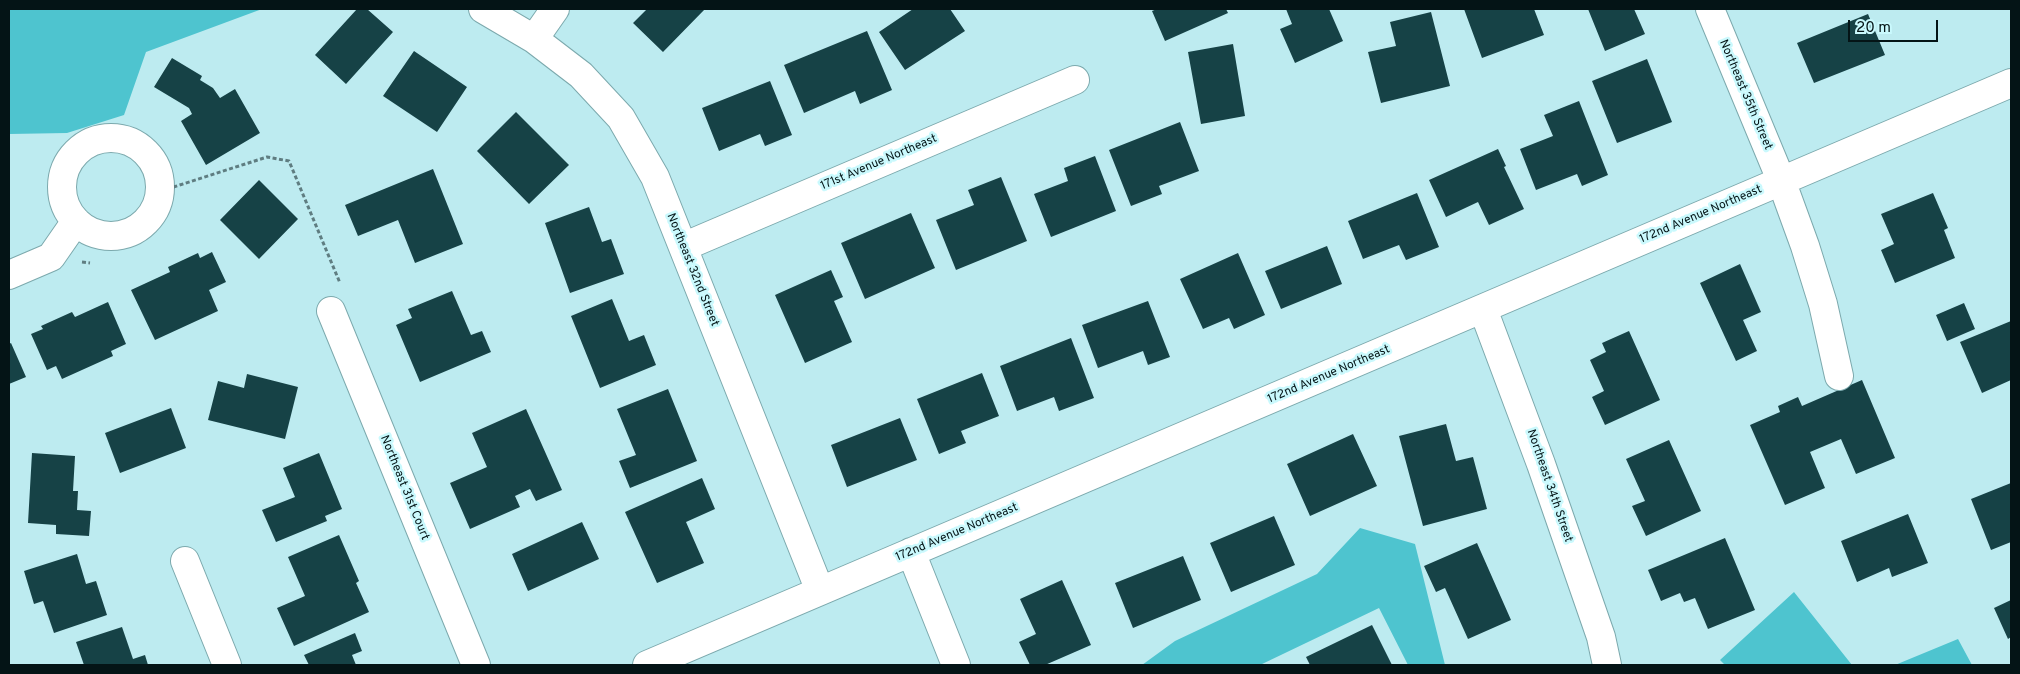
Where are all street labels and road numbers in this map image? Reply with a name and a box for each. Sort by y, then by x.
street label: Northeast 35th Street [1715,38,1775,152]
street label: 171st Avenue Northeast [819,132,939,194]
street label: 172nd Avenue Northeast [1638,183,1764,247]
street label: Northeast 32nd Street [663,211,721,329]
street label: 172nd Avenue Northeast [1266,343,1392,407]
street label: Northeast 34th Street [1523,428,1575,544]
street label: Northeast 31st Court [376,433,432,543]
street label: 172nd Avenue Northeast [894,501,1020,565]

